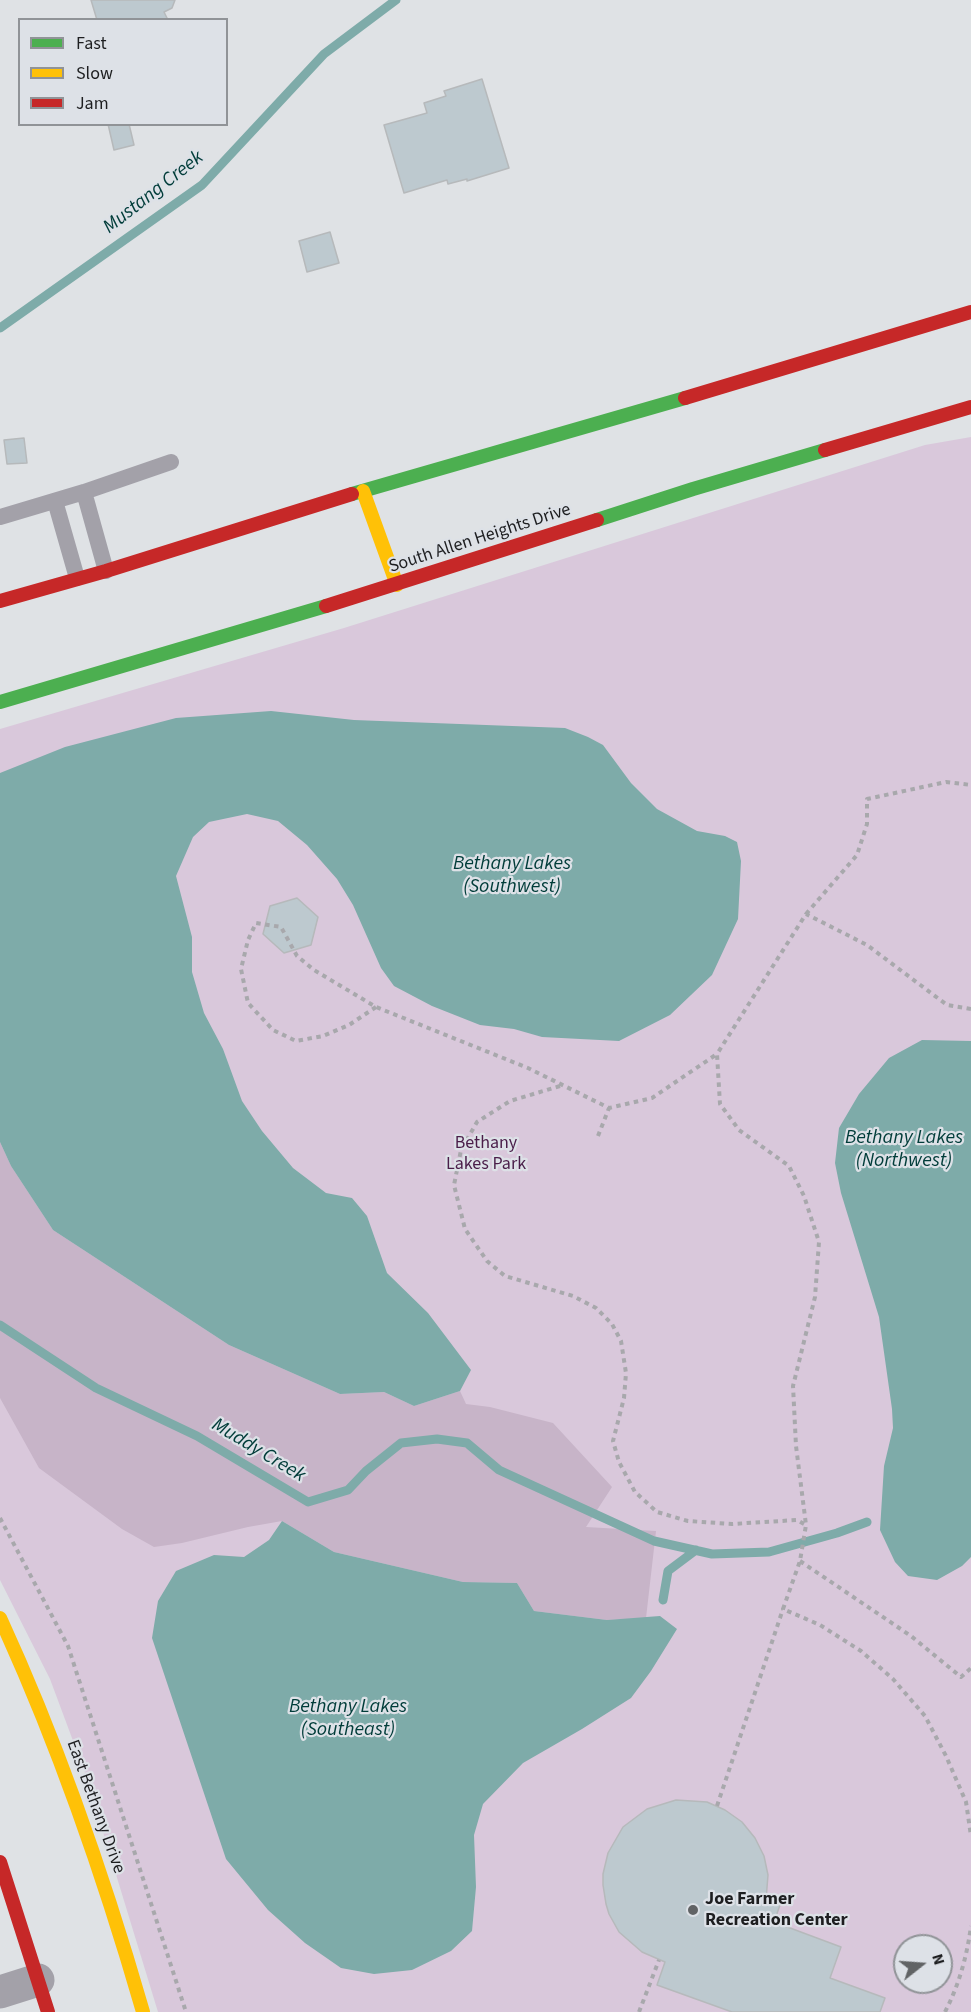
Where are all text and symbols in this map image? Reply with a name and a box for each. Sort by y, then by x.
legend [18,18,228,126]
text: Fast [76,31,107,56]
text: Slow [76,61,113,86]
text: Jam [76,91,109,116]
water label: Mustang Creek [99,146,209,240]
street label: South Allen Heights Drive [386,499,574,579]
water label: Bethany Lakes (Southwest) [453,853,571,900]
water label: Bethany Lakes (Northwest) [845,1127,963,1174]
park label: Bethany Lakes Park [446,1133,526,1176]
water label: Muddy Creek [207,1414,309,1488]
water label: Bethany Lakes (Southeast) [289,1696,407,1743]
street label: East Bethany Drive [61,1737,129,1877]
place label: Joe Farmer Recreation Center [705,1889,848,1932]
marker: Joe Farmer Recreation Center [686,1903,700,1917]
north arrow [893,1934,953,1994]
text: N [926,1951,950,1968]

